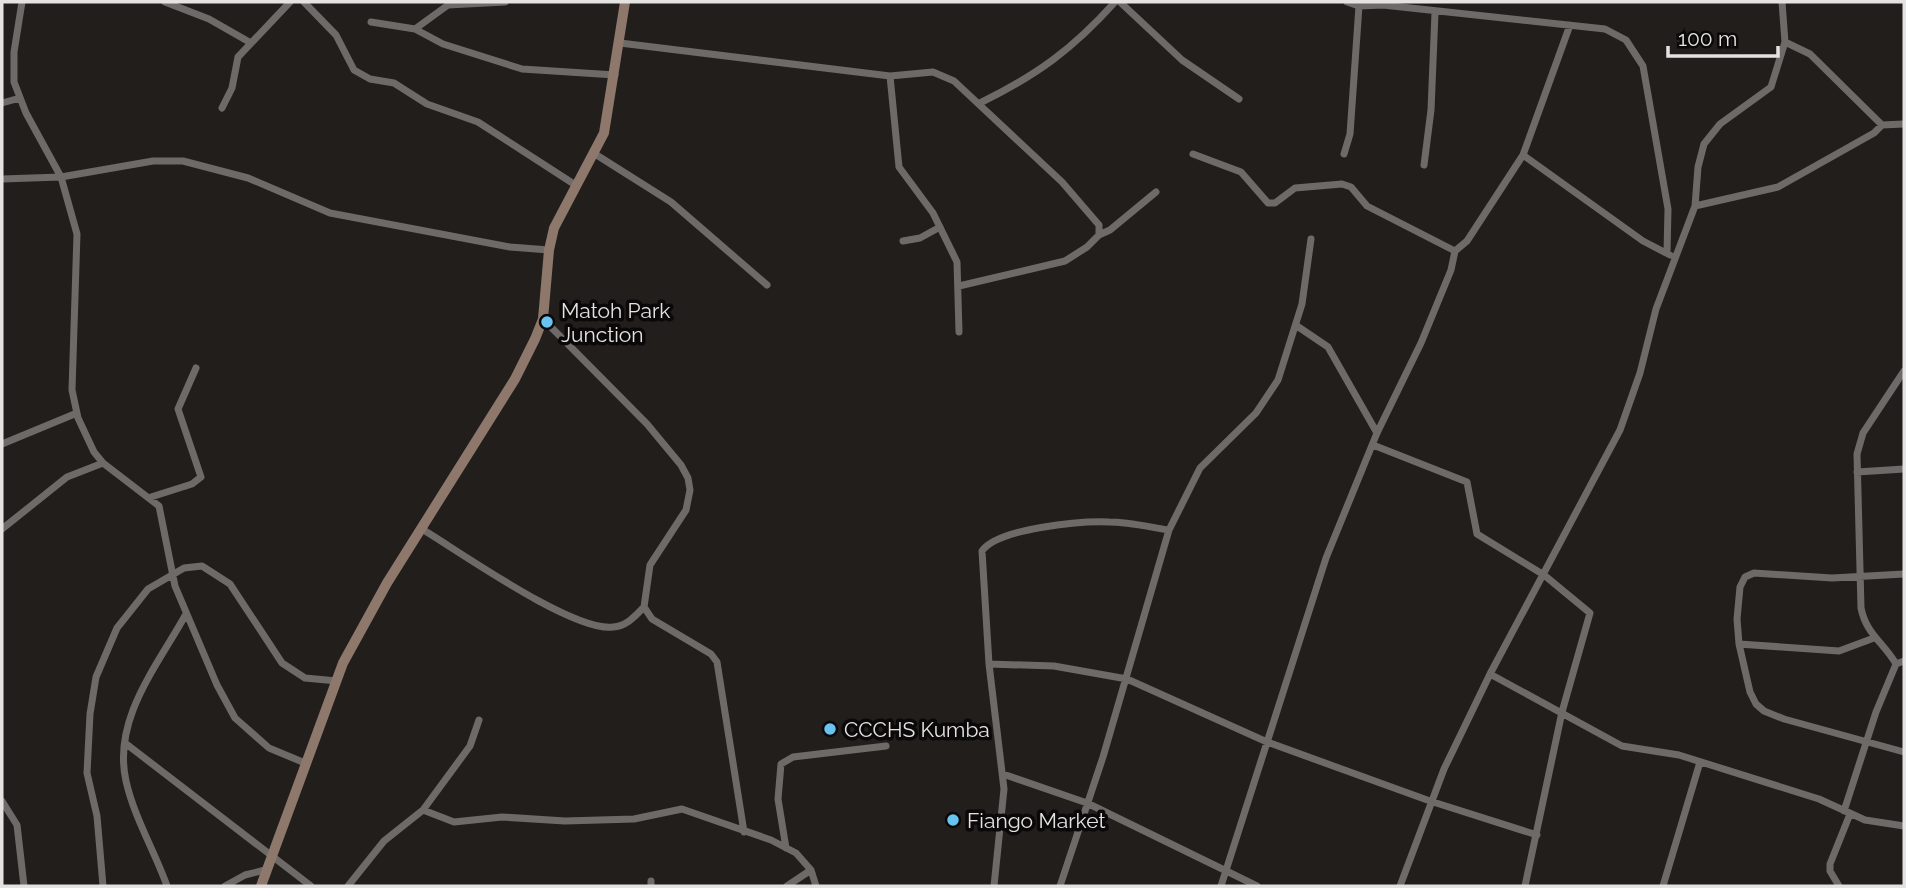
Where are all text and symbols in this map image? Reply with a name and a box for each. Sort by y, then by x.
scale bar [1668,14,1778,58]
text: 100 m [1678,26,1737,51]
place label: Matoh Park Junction [561,298,671,347]
marker: Matoh Park Junction [539,314,555,330]
place label: CCCHS Kumba [844,717,990,742]
marker: CCCHS Kumba [822,721,838,737]
place label: Fiango Market [967,808,1105,833]
marker: Fiango Market [945,812,961,828]

